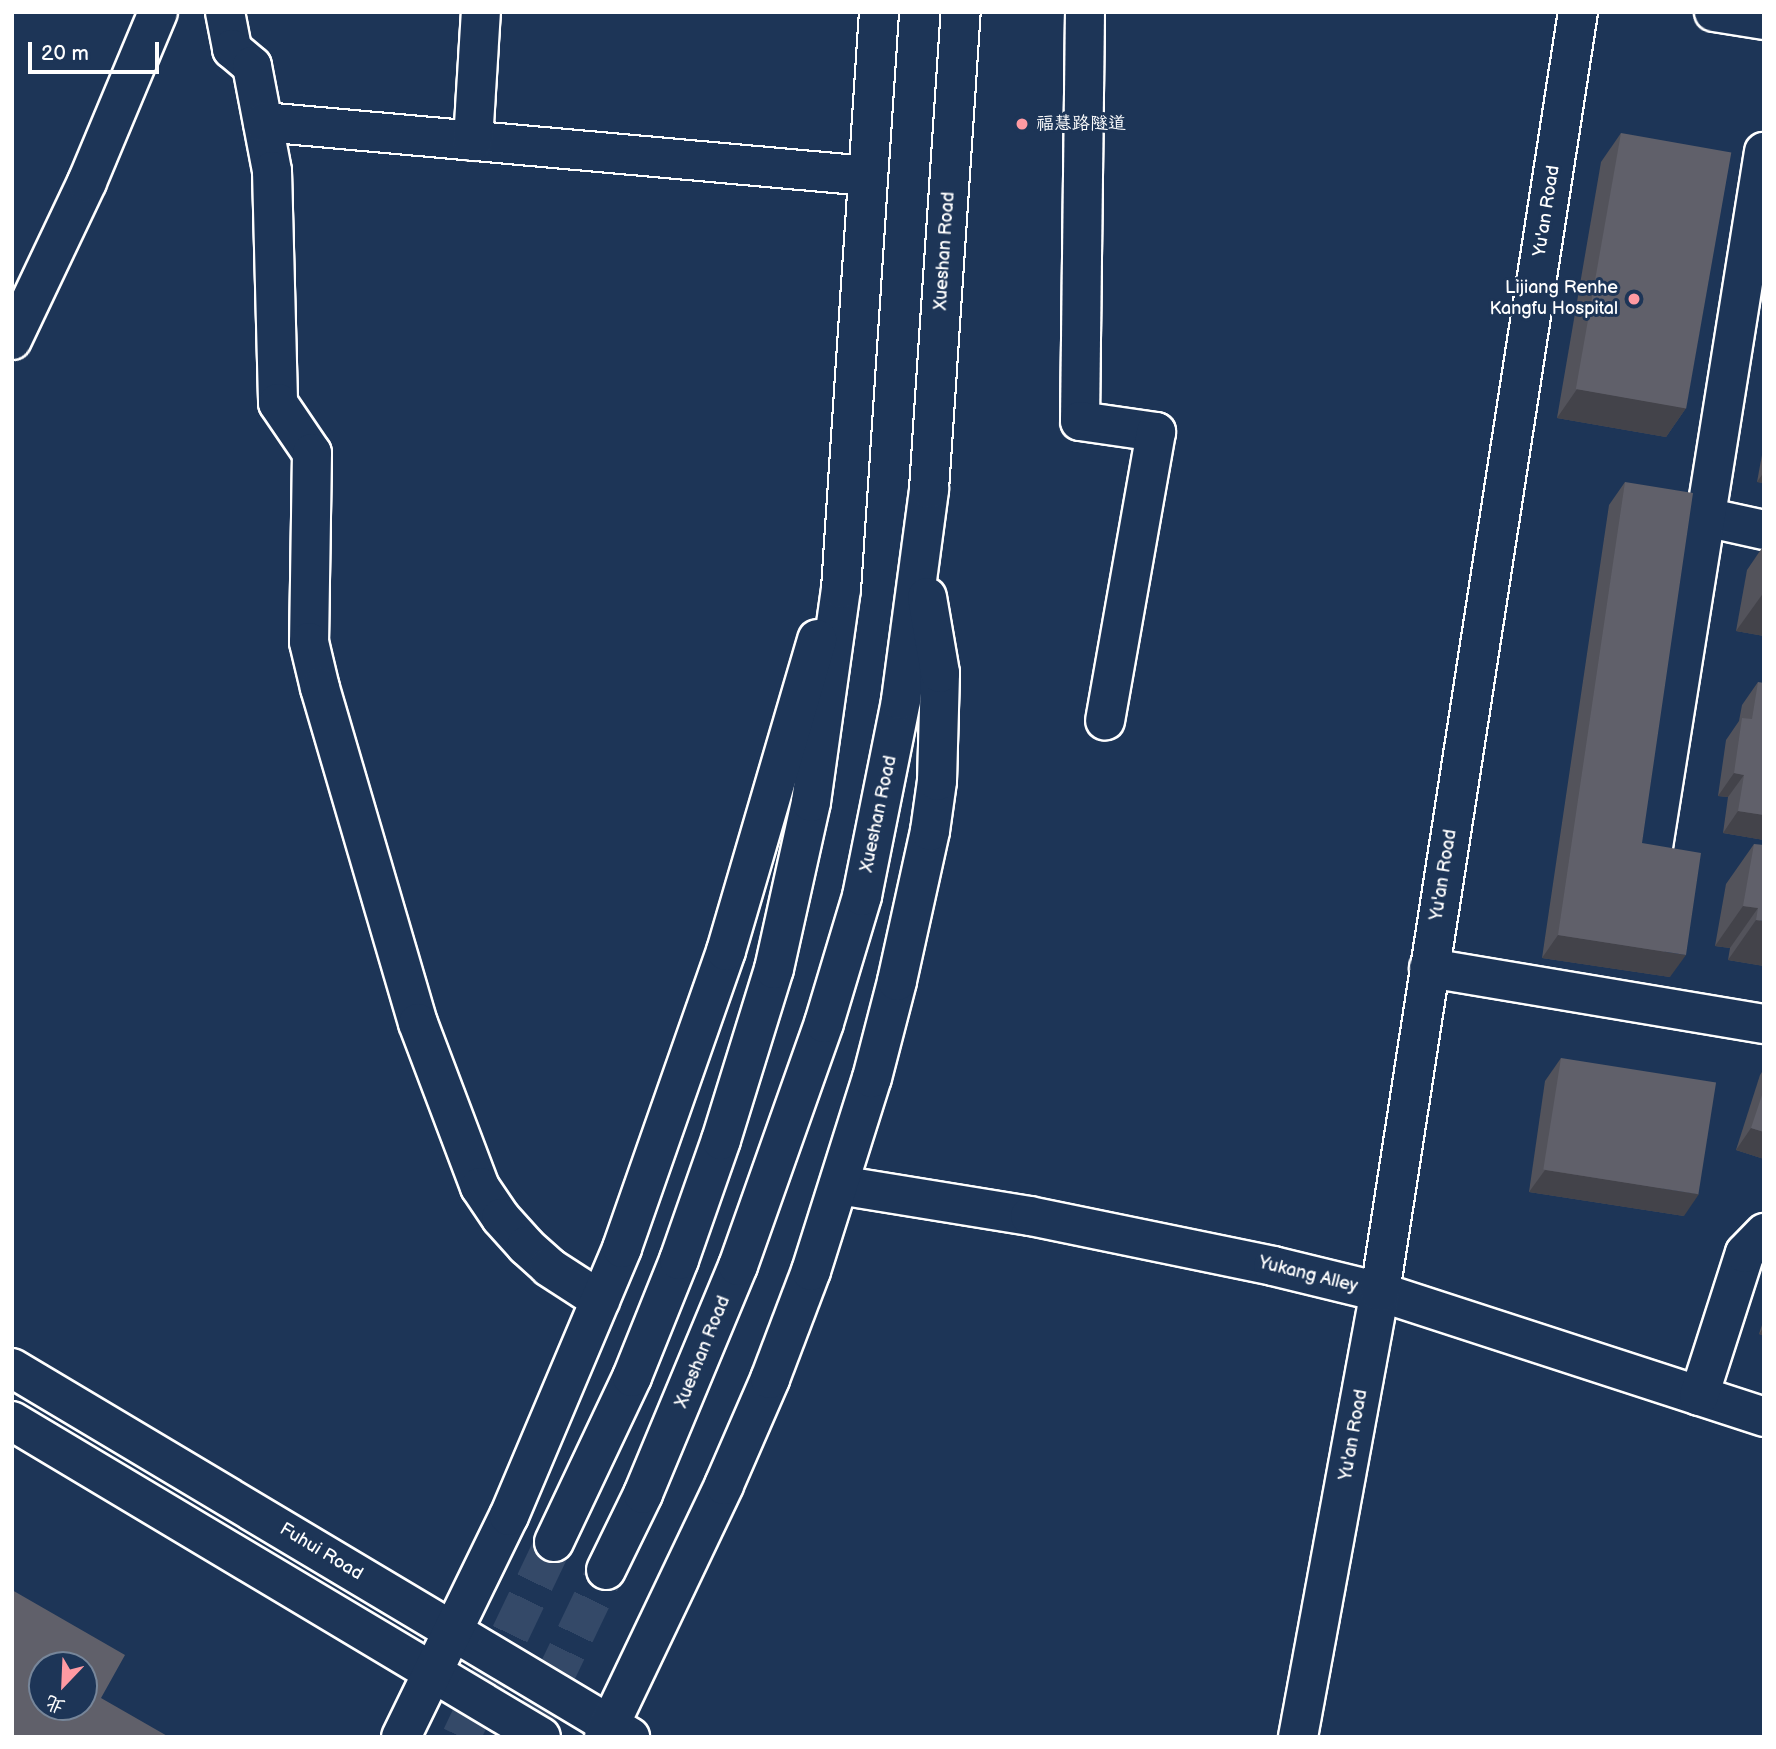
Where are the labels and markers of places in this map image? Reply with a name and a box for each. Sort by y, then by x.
place label: 福慧路隧道 [1036,113,1126,135]
marker: 福慧路隧道 [1014,116,1030,132]
place label: Lijiang Renhe Kangfu Hospital [1490,278,1618,320]
marker: Lijiang Renhe Kangfu Hospital [1624,289,1644,309]

